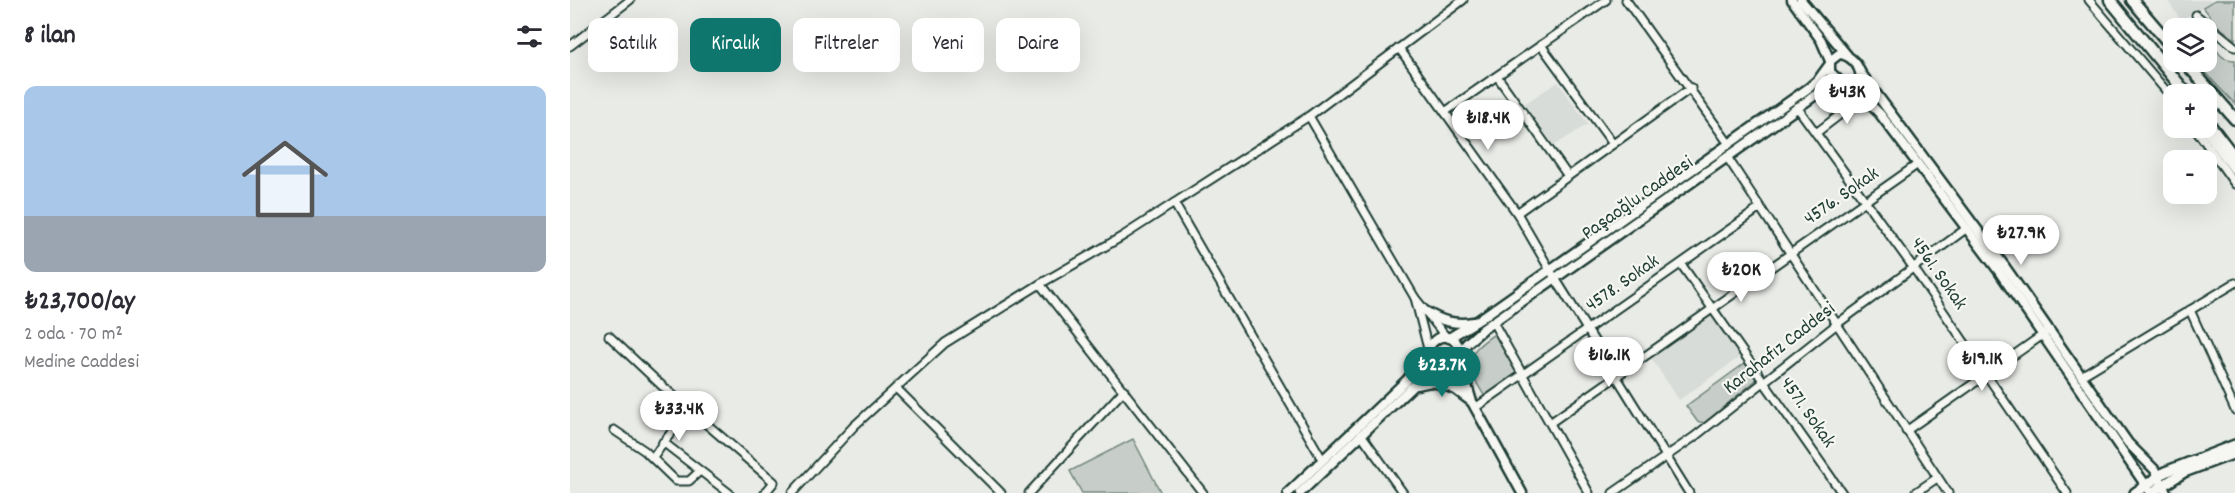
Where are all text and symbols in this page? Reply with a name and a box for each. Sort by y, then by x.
text: 8 ilan [24,18,76,55]
chip: Satılık [588,18,678,72]
chip: Kiralık [690,18,781,72]
chip: Filtreler [793,18,900,72]
chip: Yeni [912,18,984,72]
chip: Daire [996,18,1080,72]
map controls [2163,18,2217,204]
button: layers [2163,18,2217,72]
icon: filters [513,20,546,53]
pin: ₺43K [1811,74,1883,125]
text: ₺43K [1828,79,1866,107]
button: + [2163,84,2217,138]
pin: ₺18.4K [1439,100,1537,151]
text: ₺18.4K [1466,105,1510,133]
icon: home [231,125,339,233]
street label: Paşaoğlu Caddesi [1576,150,1700,248]
button: − [2163,150,2217,204]
street label: 4576. Sokak [1799,161,1885,233]
pin: ₺27.9K [1972,215,2070,266]
text: ₺27.9K [1996,220,2046,248]
street label: 4561. Sokak [1903,232,1973,316]
street label: 4578. Sokak [1580,248,1666,320]
pin: ₺20K [1705,252,1777,303]
text: ₺20K [1721,257,1761,285]
text: ₺23,700/ay [24,284,135,321]
street label: Karahafız Caddesi [1718,296,1842,402]
text: 2 oda · 70 m² [24,321,123,349]
pin: ₺16.1K [1560,337,1658,388]
pin: ₺19.1K [1933,341,2031,392]
text: ₺16.1K [1588,342,1630,370]
text: ₺19.1K [1961,346,2003,374]
pin: ₺23.7K [1393,347,1491,398]
text: Medine Caddesi [24,349,139,377]
text: ₺23.7K [1418,352,1466,380]
street label: 4571. Sokak [1772,372,1842,454]
pin: ₺33.4K [630,391,728,442]
text: ₺33.4K [654,396,704,424]

